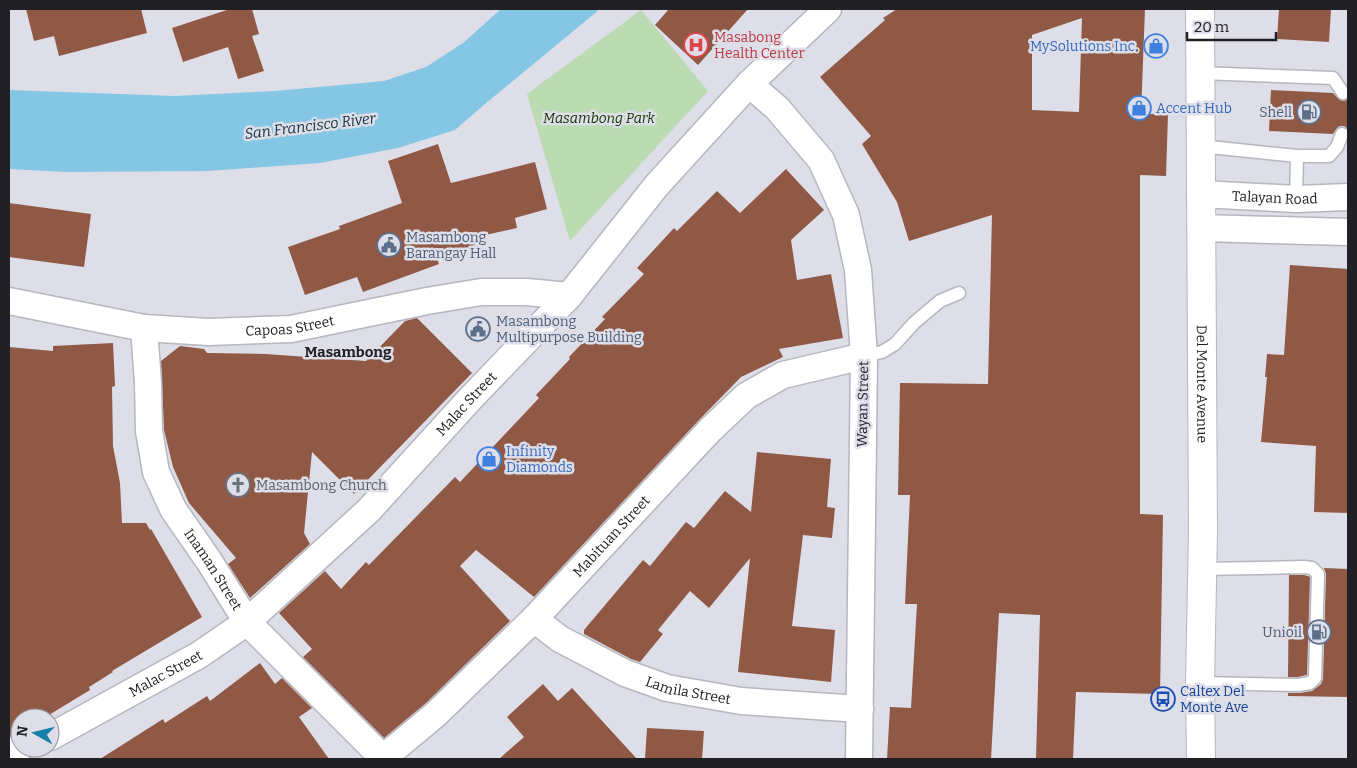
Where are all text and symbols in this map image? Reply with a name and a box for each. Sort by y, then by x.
scale bar [1187,10,1276,42]
text: 20 m [1194,18,1230,36]
place label: Masabong Health Center [714,29,805,62]
hospital icon: Masabong Health Center [683,32,709,58]
shop icon: MySolutions Inc. [1143,33,1169,59]
place label: MySolutions Inc. [1030,38,1138,55]
shop icon: Accent Hub [1126,95,1152,121]
fuel station icon: Shell [1296,99,1322,125]
place label: Accent Hub [1156,100,1232,117]
place label: Shell [1259,104,1292,121]
water label: San Francisco River [243,109,377,143]
park label: Masambong Park [543,110,655,127]
street label: Talayan Road [1232,187,1318,208]
place label: Masambong Barangay Hall [406,229,496,262]
public building icon: Masambong Barangay Hall [376,232,402,258]
street label: Capoas Street [245,312,336,339]
place label: Masambong Multipurpose Building [496,313,642,346]
public building icon: Masambong Multipurpose Building [465,316,491,342]
street label: Del Monte Avenue [1193,325,1211,443]
district label: Masambong [304,343,392,361]
street label: Wayan Street [854,361,872,447]
street label: Malac Street [432,368,500,439]
place label: Infinity Diamonds [506,443,573,476]
shop icon: Infinity Diamonds [476,446,502,472]
church icon: Masambong Church [225,472,251,498]
place label: Masambong Church [256,477,387,494]
street label: Mabituan Street [569,492,653,580]
street label: Inaman Street [181,525,246,613]
fuel station icon: Unioil [1306,619,1332,645]
place label: Unioil [1262,624,1302,641]
street label: Malac Street [126,646,205,700]
street label: Lamila Street [643,673,732,708]
place label: Caltex Del Monte Ave [1180,683,1249,716]
bus stop icon: Caltex Del Monte Ave [1150,686,1176,712]
north arrow [10,708,60,758]
text: N [13,725,32,738]

